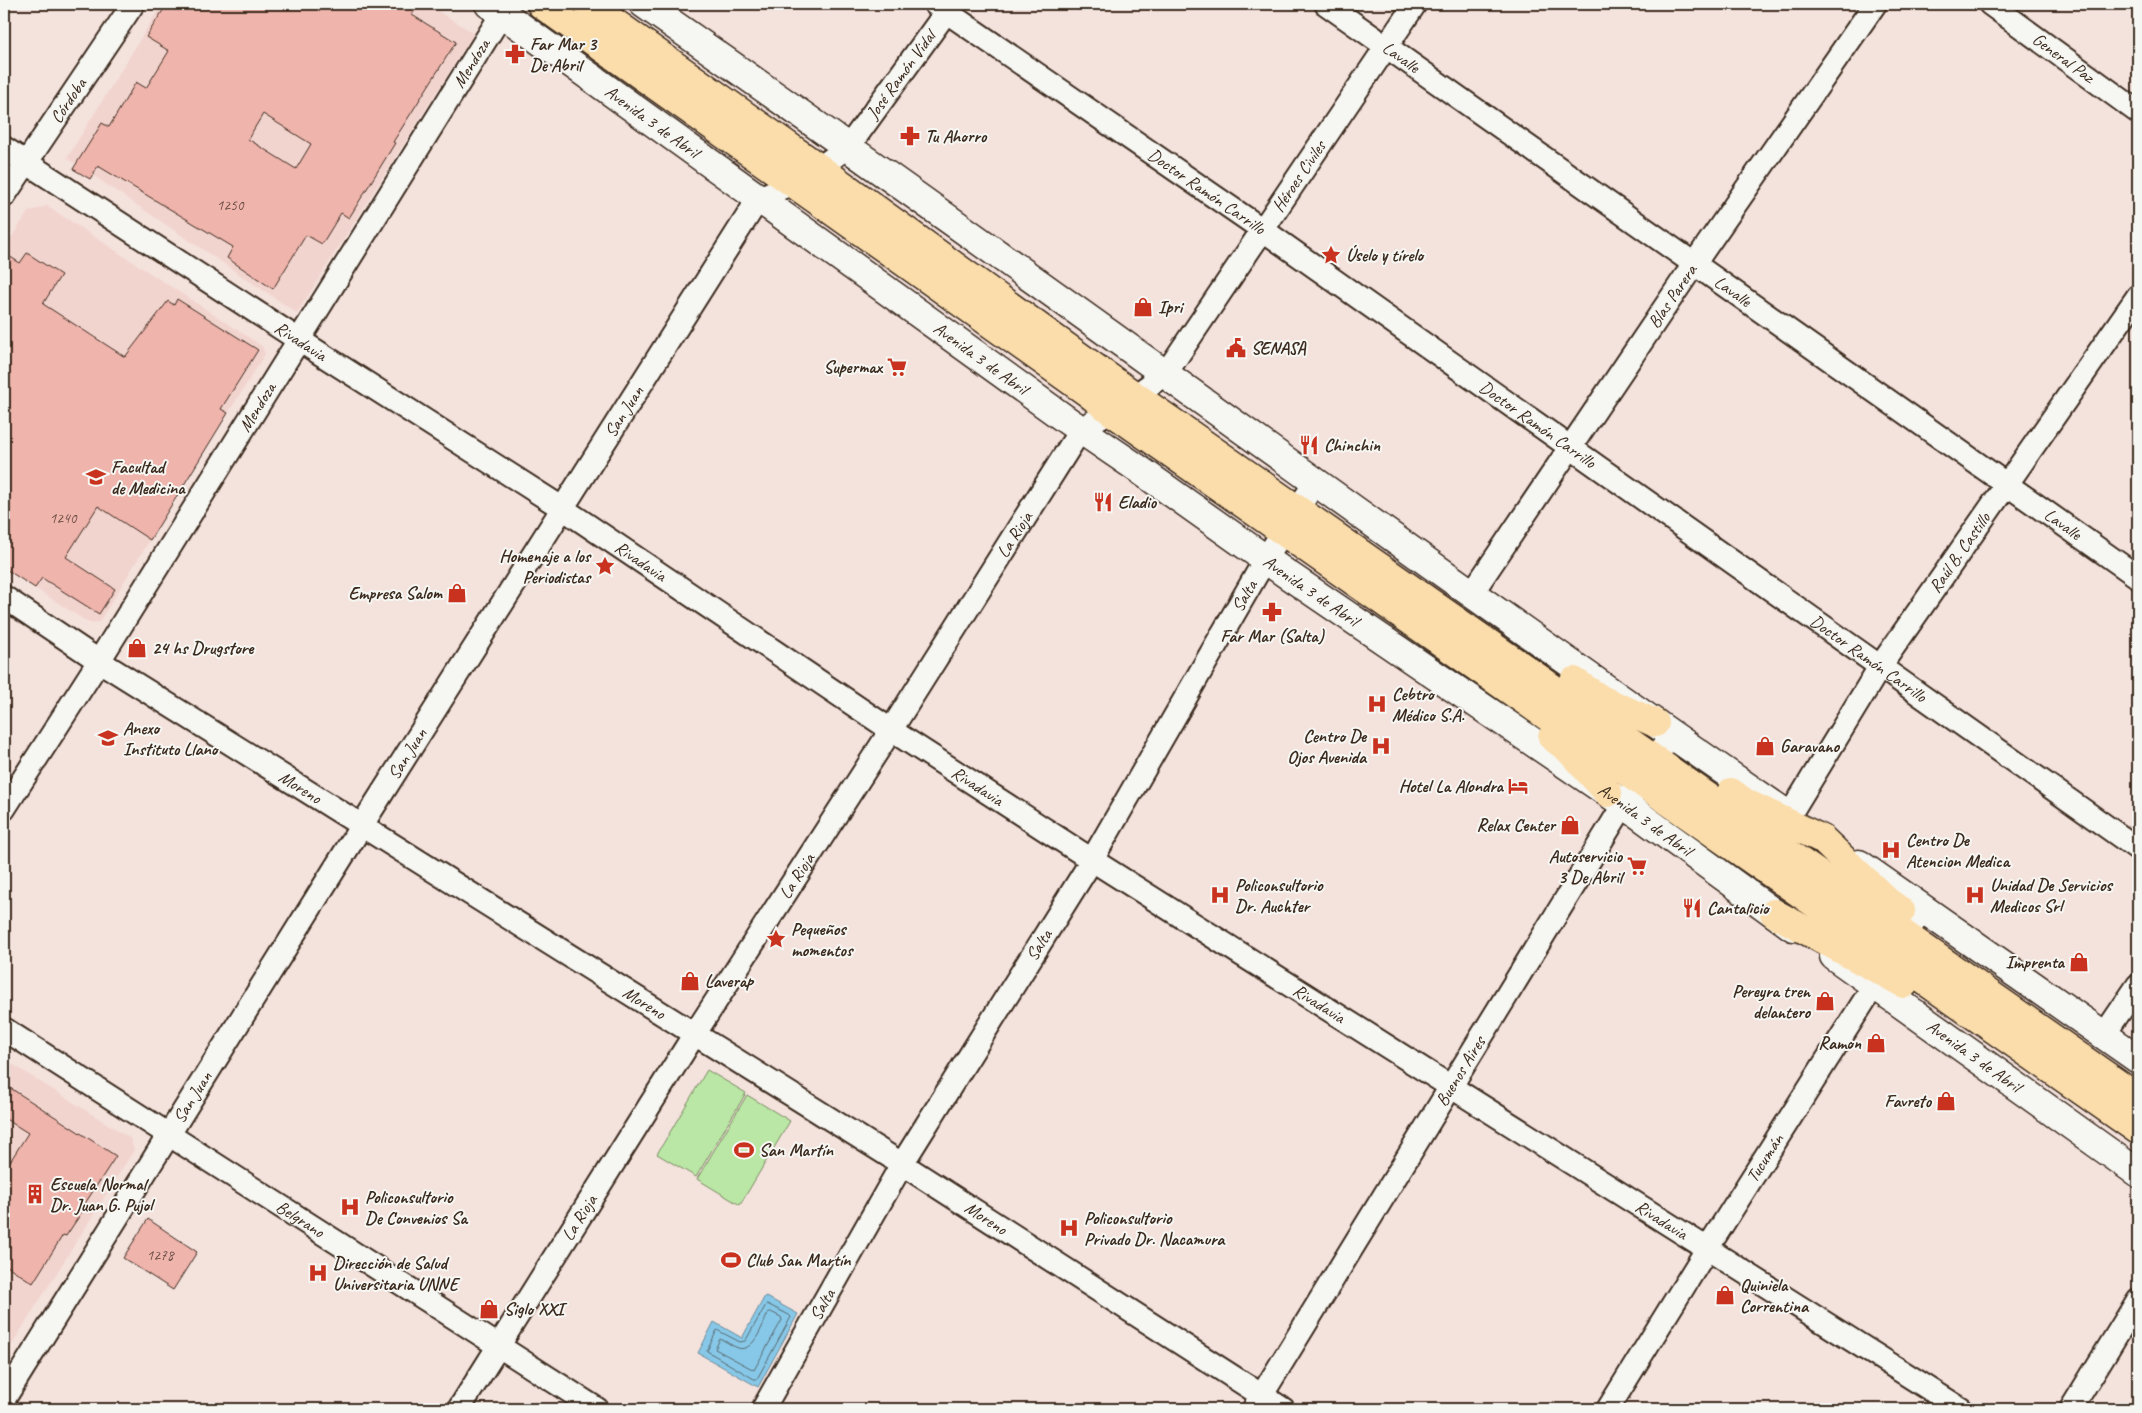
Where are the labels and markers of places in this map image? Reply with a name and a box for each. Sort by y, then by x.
place label: Far Mar 3 De Abril [530,33,598,76]
pharmacy icon: Far Mar 3 De Abril [504,43,526,65]
pharmacy icon: Tu Ahorro [899,125,921,147]
place label: Tu Ahorro [925,125,988,147]
place icon: Úselo y tírelo [1320,244,1342,266]
place label: Úselo y tírelo [1346,244,1425,266]
shop icon: Ipri [1132,296,1154,318]
place label: Ipri [1158,296,1185,318]
public building icon: SENASA [1225,337,1247,359]
place label: SENASA [1251,337,1307,359]
place label: Supermax [824,356,884,378]
supermarket icon: Supermax [886,356,908,378]
restaurant icon: Chinchin [1298,434,1320,456]
place label: Chinchin [1324,434,1381,456]
place label: Facultad de Medicina [111,456,186,499]
school or university icon: Facultad de Medicina [85,466,107,488]
restaurant icon: Eladio [1092,491,1114,513]
place label: Eladio [1118,491,1158,513]
place label: Homenaje a los Periodistas [499,545,592,588]
place icon: Homenaje a los Periodistas [594,555,616,577]
place label: Empresa Salom [348,582,443,604]
shop icon: Empresa Salom [446,582,468,604]
pharmacy icon: Far Mar (Salta) [1261,601,1283,623]
place label: Far Mar (Salta) [1220,625,1325,647]
shop icon: 24 hs Drugstore [126,637,148,659]
place label: 24 hs Drugstore [152,637,255,659]
place label: Cebtro Médico S.A. [1392,683,1465,726]
hospital icon: Cebtro Médico S.A. [1366,693,1388,715]
place label: Anexo Instituto Llano [123,717,219,760]
place label: Centro De Ojos Avenida [1287,725,1368,768]
school or university icon: Anexo Instituto Llano [97,727,119,749]
hospital icon: Centro De Ojos Avenida [1370,735,1392,757]
shop icon: Garavano [1754,735,1776,757]
place label: Garavano [1780,735,1841,757]
place label: Hotel La Alondra [1399,775,1505,797]
hotel icon: Hotel La Alondra [1507,775,1529,797]
place label: Relax Center [1477,814,1558,836]
shop icon: Relax Center [1559,814,1581,836]
place label: Centro De Atencion Medica [1906,829,2011,872]
hospital icon: Centro De Atencion Medica [1880,839,1902,861]
place label: Autoservicio 3 De Abril [1549,845,1626,888]
supermarket icon: Autoservicio 3 De Abril [1626,855,1648,877]
place label: Policonsultorio Dr. Auchter [1235,874,1324,917]
place label: Unidad De Servicios Medicos Srl [1990,874,2113,917]
hospital icon: Policonsultorio Dr. Auchter [1209,884,1231,906]
hospital icon: Unidad De Servicios Medicos Srl [1964,884,1986,906]
restaurant icon: Cantalicio [1681,897,1703,919]
place label: Cantalicio [1707,897,1770,919]
place label: Pequeños momentos [791,918,854,961]
place icon: Pequeños momentos [765,928,787,950]
place label: Imprenta [2006,951,2066,973]
shop icon: Imprenta [2068,951,2090,973]
shop icon: Laverap [679,970,701,992]
place label: Laverap [705,970,754,992]
place label: Pereyra tren delantero [1732,980,1812,1023]
shop icon: Pereyra tren delantero [1814,990,1836,1012]
place label: Ramon [1818,1032,1862,1054]
shop icon: Ramon [1865,1032,1887,1054]
place label: Favreto [1885,1090,1932,1112]
shop icon: Favreto [1935,1090,1957,1112]
sports icon: San Martín [733,1139,755,1161]
place label: San Martín [759,1139,834,1161]
place label: Escuela Normal Dr. Juan G. Pujol [50,1173,156,1216]
building icon: Escuela Normal Dr. Juan G. Pujol [24,1183,46,1205]
place label: Policonsultorio De Convenios Sa [365,1186,469,1229]
hospital icon: Policonsultorio De Convenios Sa [339,1196,361,1218]
place label: Policonsultorio Privado Dr. Nacamura [1084,1207,1226,1250]
hospital icon: Policonsultorio Privado Dr. Nacamura [1058,1217,1080,1239]
sports icon: Club San Martín [720,1249,742,1271]
place label: Club San Martín [746,1249,851,1271]
place label: Dirección de Salud Universitaria UNNE [333,1252,461,1295]
hospital icon: Dirección de Salud Universitaria UNNE [307,1262,329,1284]
place label: Quiniela Correntina [1740,1274,1810,1317]
shop icon: Quiniela Correntina [1714,1284,1736,1306]
shop icon: Siglo XXI [478,1298,500,1320]
place label: Siglo XXI [504,1298,568,1320]

